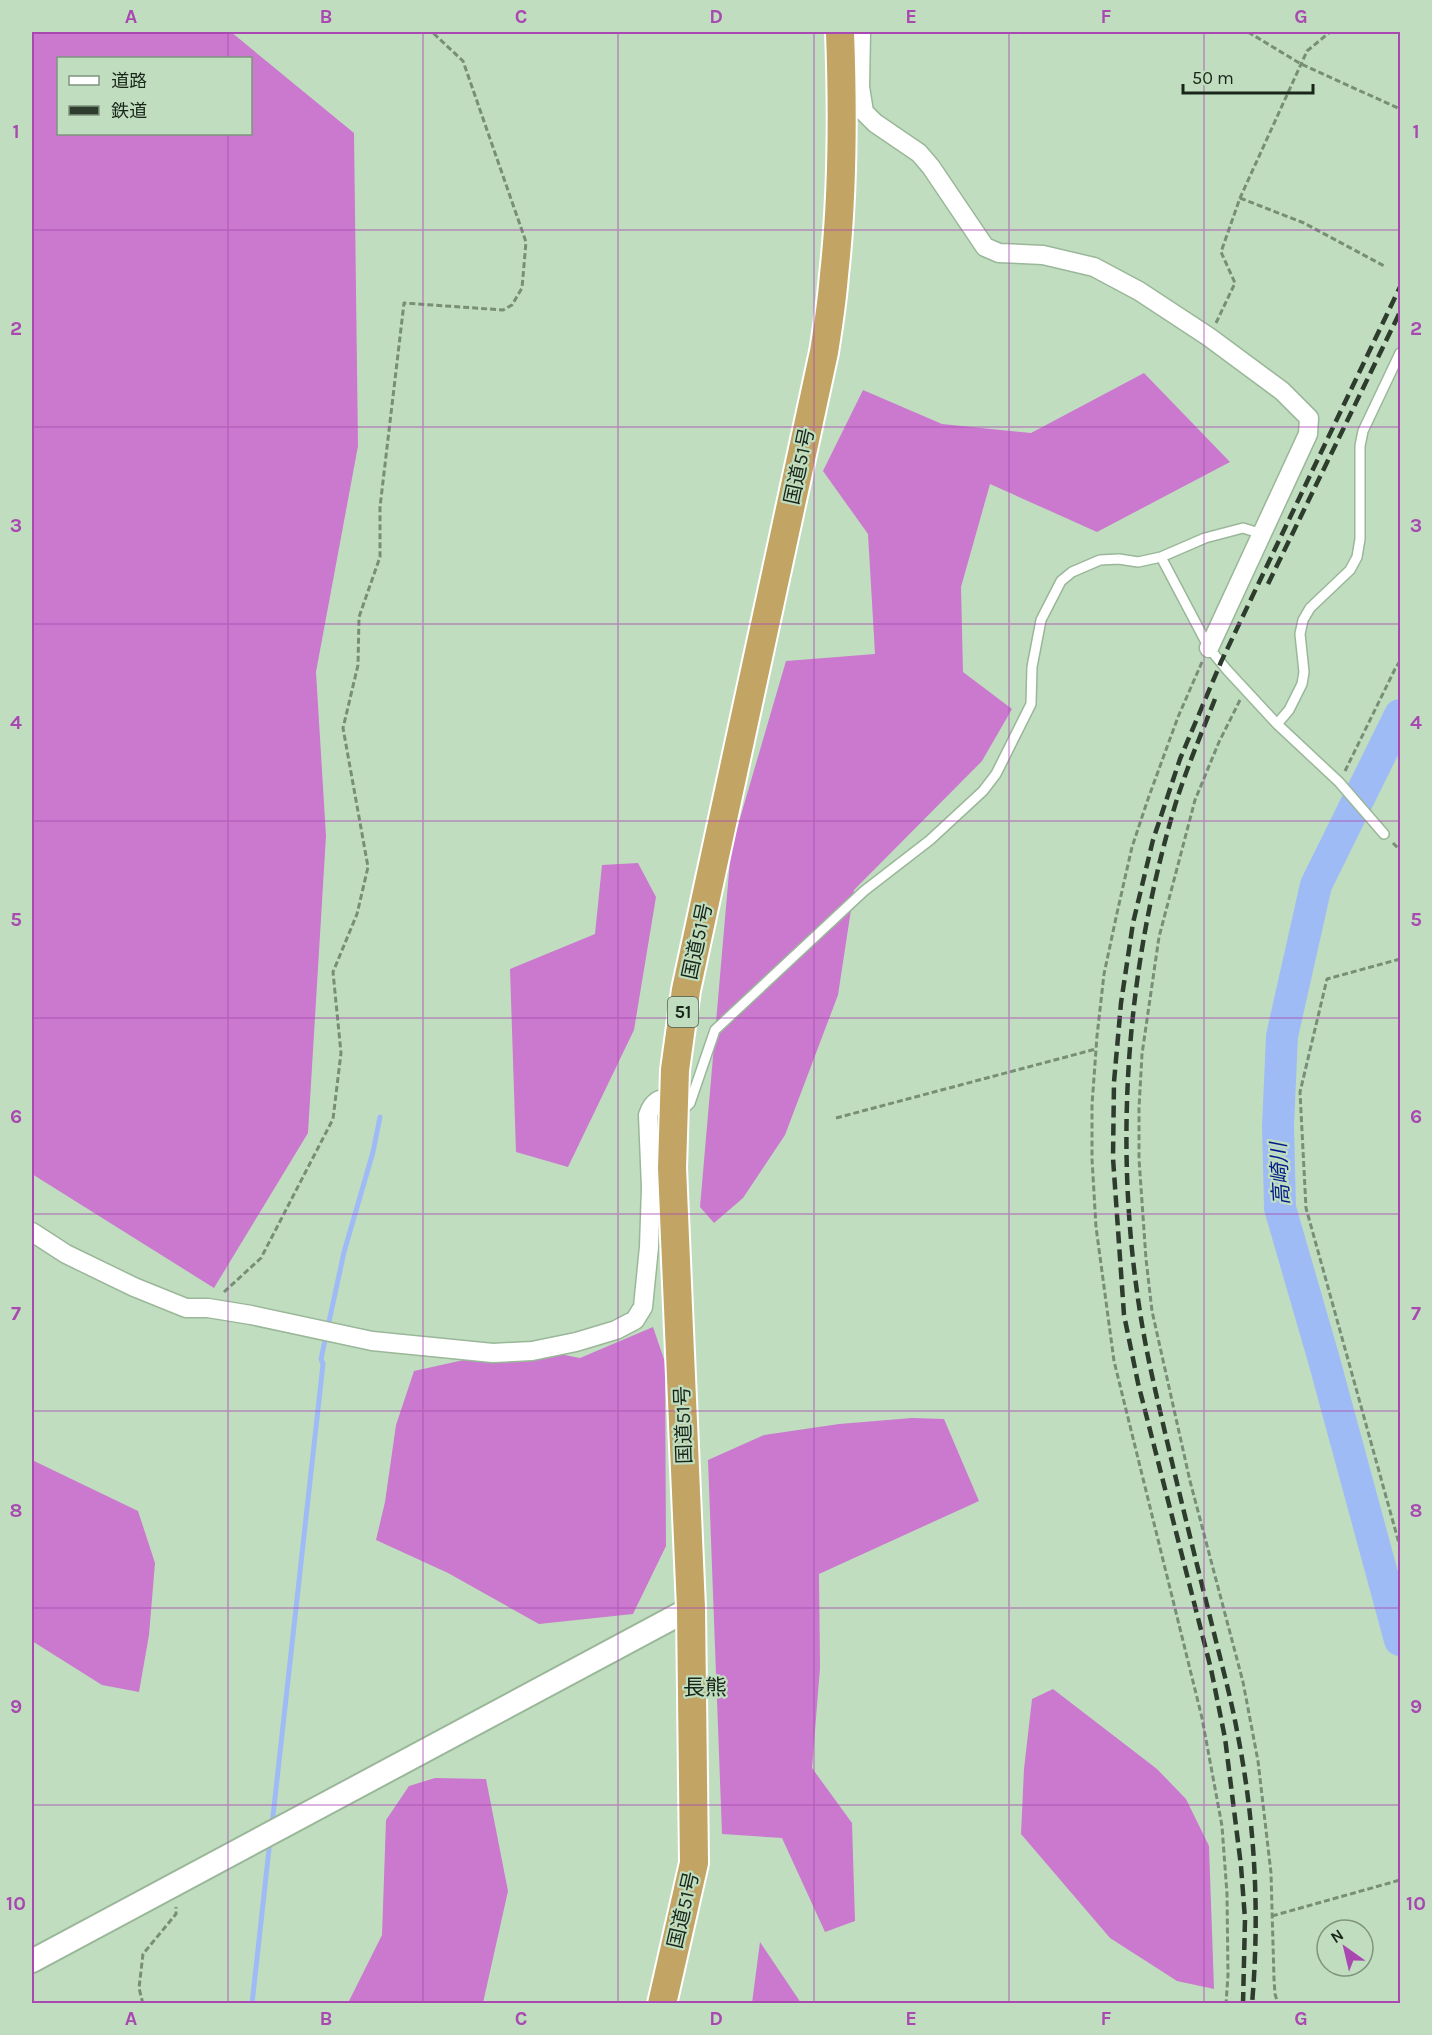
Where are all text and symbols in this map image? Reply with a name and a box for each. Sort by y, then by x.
text: A [125,5,138,28]
text: B [320,5,332,28]
text: C [515,5,527,28]
text: D [709,5,723,28]
text: E [905,5,917,28]
text: F [1101,5,1112,28]
text: G [1294,5,1308,28]
legend [57,57,252,135]
scale bar [1183,57,1314,95]
text: 50 m [1192,67,1234,89]
text: 道路 [111,70,147,92]
text: 鉄道 [111,100,147,122]
text: 1 [12,120,20,143]
text: 1 [1412,120,1420,143]
text: 2 [10,317,22,340]
text: 2 [1410,317,1422,340]
street label: 国道51号 [780,426,819,507]
text: 3 [10,514,22,537]
text: 3 [1410,514,1422,537]
text: 4 [10,711,22,734]
text: 4 [1410,711,1422,734]
street label: 国道51号 [678,901,717,982]
text: 5 [10,908,22,931]
text: 5 [1410,908,1422,931]
road number: 51 [668,997,698,1027]
text: 6 [10,1105,22,1128]
text: 6 [1410,1105,1422,1128]
water label: 高崎川 [1266,1140,1294,1206]
text: 7 [11,1302,21,1325]
text: 7 [1411,1302,1421,1325]
street label: 国道51号 [671,1386,696,1464]
text: 8 [10,1499,22,1522]
text: 8 [1410,1499,1422,1522]
district label: 長熊 [683,1675,727,1701]
text: 9 [10,1695,22,1718]
text: 9 [1410,1695,1422,1718]
street label: 国道51号 [664,1870,703,1951]
text: 10 [6,1892,26,1915]
text: 10 [1406,1892,1426,1915]
north arrow [1315,1918,1375,1978]
text: N [1327,1925,1347,1947]
text: A [125,2007,138,2030]
text: B [320,2007,332,2030]
text: C [515,2007,527,2030]
text: D [709,2007,723,2030]
text: E [905,2007,917,2030]
text: F [1101,2007,1112,2030]
text: G [1294,2007,1308,2030]

